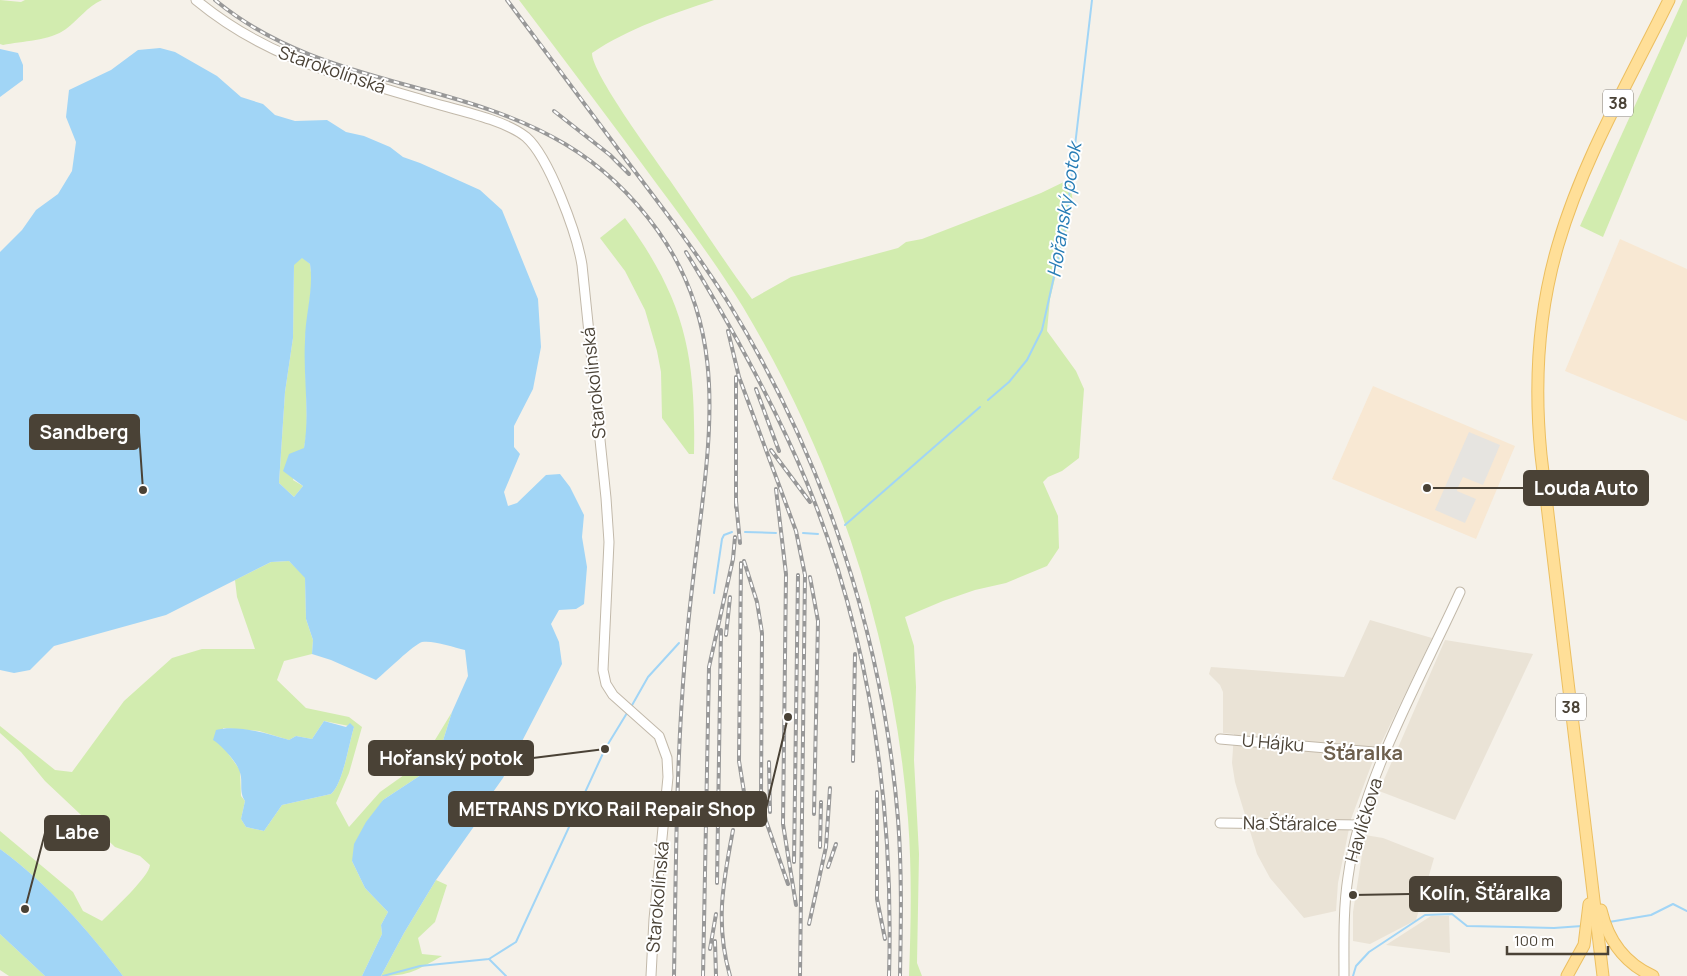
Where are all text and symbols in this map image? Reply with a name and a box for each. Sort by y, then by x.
street label: Starokolínská [275,39,389,99]
road number: 38 [1603,90,1633,116]
water label: Hořanský potok [1041,138,1088,279]
street label: Starokolínská [575,326,611,440]
callout: Sandberg [30,415,139,449]
text: Sandberg [40,419,128,445]
callout: Louda Auto [1524,471,1648,505]
text: Louda Auto [1534,475,1638,501]
road number: 38 [1556,694,1586,720]
street label: U Hájku [1241,727,1305,757]
district label: Šťáralka [1323,739,1403,766]
callout: Hořanský potok [369,741,533,775]
text: Hořanský potok [379,745,524,771]
street label: Havlíčkova [1339,775,1387,865]
callout: METRANS DYKO Rail Repair Shop [449,792,766,826]
text: METRANS DYKO Rail Repair Shop [459,796,755,822]
street label: Na Šťáralce [1243,810,1337,836]
callout: Labe [45,816,109,850]
text: Labe [55,819,99,845]
street label: Starokolínská [640,840,674,954]
callout: Kolín, Šťáralka [1410,877,1561,911]
text: Kolín, Šťáralka [1419,880,1551,906]
scale bar [1507,924,1608,956]
text: 100 m [1514,930,1554,951]

